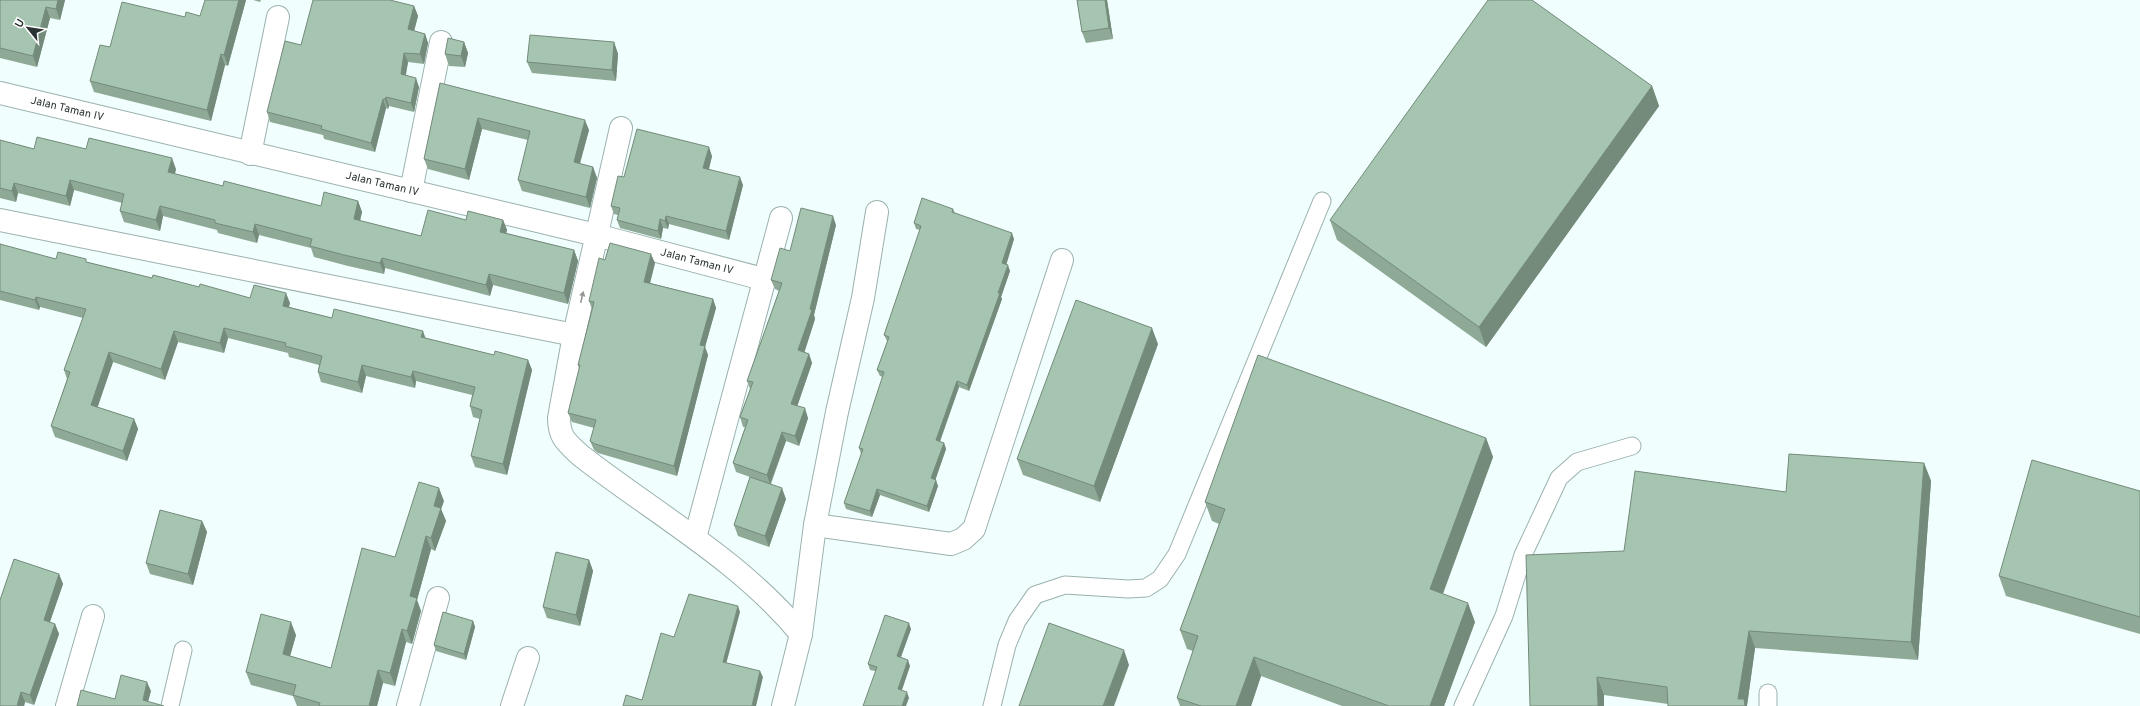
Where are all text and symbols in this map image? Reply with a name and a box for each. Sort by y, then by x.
north arrow [8,8,48,48]
text: U [12,17,28,30]
street label: Jalan Taman IV [29,93,105,124]
street label: Jalan Taman IV [344,169,420,200]
street label: Jalan Taman IV [659,245,735,278]
one-way arrow [580,290,586,303]

